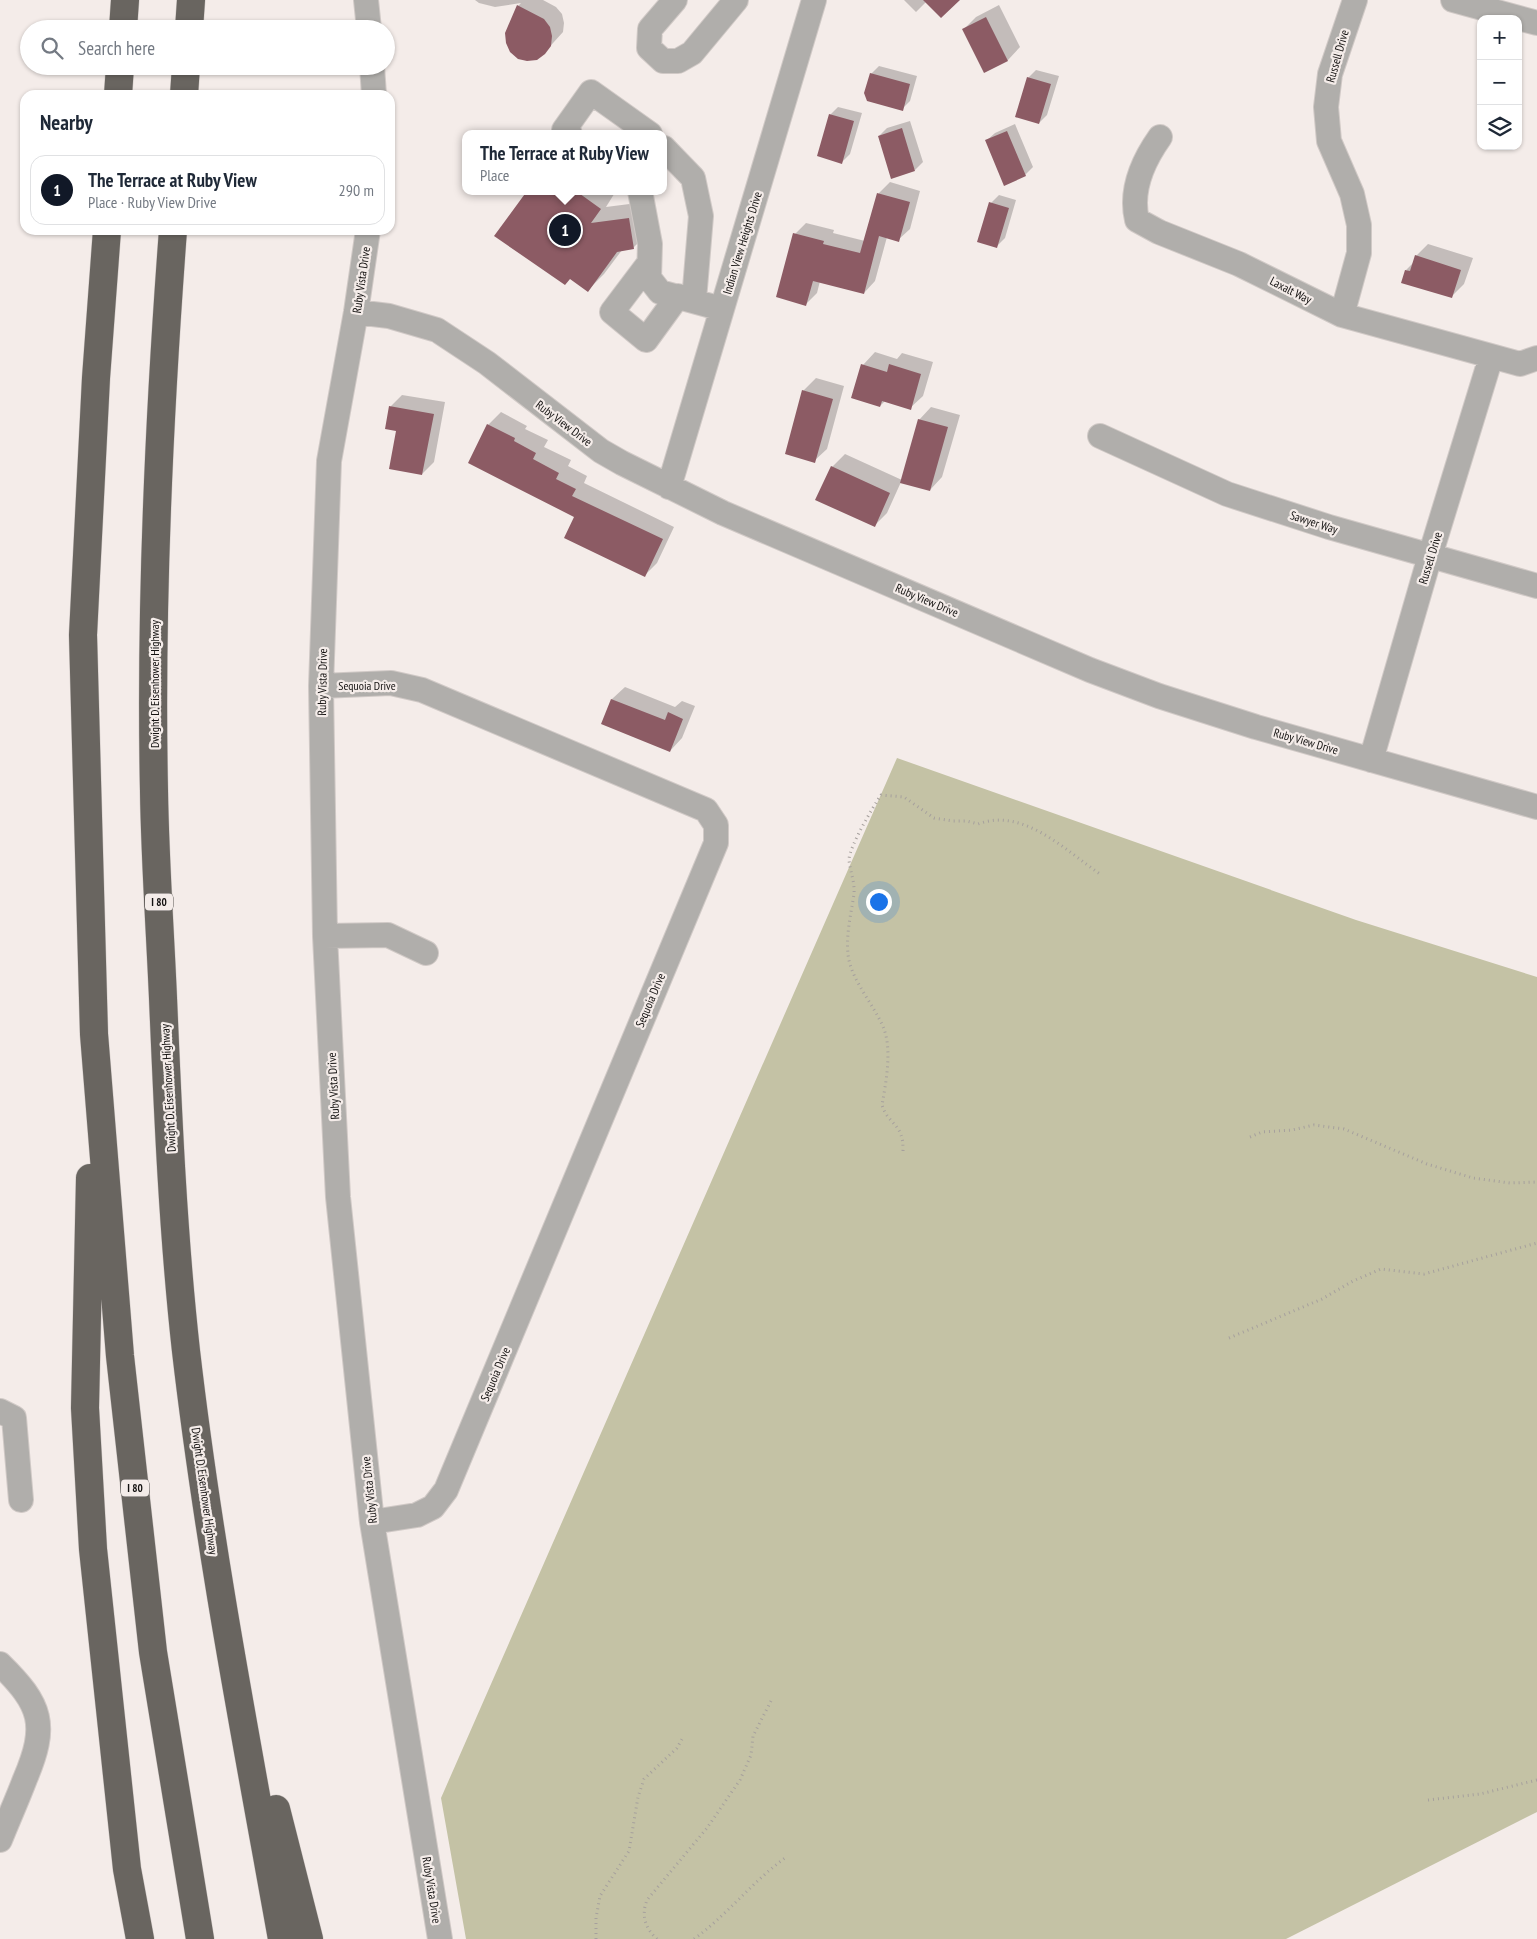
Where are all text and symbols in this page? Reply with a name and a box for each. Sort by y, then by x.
map controls [1477,15,1522,150]
button: + [1477,15,1522,60]
search box [20,20,395,75]
street label: Russell Drive [1322,28,1352,84]
icon: search [38,34,66,62]
text: Search here [78,36,155,60]
button: − [1477,60,1522,105]
button: layers [1477,105,1522,150]
text: Nearby [40,109,93,136]
popup [462,130,667,195]
text: The Terrace at Ruby View [480,141,649,165]
text: Place [480,165,509,185]
text: The Terrace at Ruby View [88,168,257,192]
text: 1 [53,180,61,200]
text: 290 m [339,180,374,200]
street label: Indian View Heights Drive [719,190,765,296]
text: Place · Ruby View Drive [88,192,217,212]
pin: 1 [549,211,581,249]
street label: Ruby Vista Drive [349,246,373,314]
street label: Laxalt Way [1268,273,1315,307]
street label: Ruby View Drive [533,397,595,449]
street label: Sawyer Way [1288,507,1340,537]
street label: Russell Drive [1415,530,1445,586]
street label: Ruby View Drive [893,580,961,620]
street label: Dwight D. Eisenhower Highway [147,619,162,748]
street label: Ruby Vista Drive [314,648,330,716]
street label: Sequoia Drive [338,678,396,693]
street label: Ruby View Drive [1272,725,1340,757]
your location [866,889,892,915]
road number: I 80 [145,894,173,910]
street label: Sequoia Drive [632,971,668,1029]
street label: Dwight D. Eisenhower Highway [157,1023,179,1152]
street label: Ruby Vista Drive [324,1052,342,1120]
street label: Sequoia Drive [477,1345,513,1403]
street label: Dwight D. Eisenhower Highway [189,1426,221,1556]
street label: Ruby Vista Drive [358,1456,380,1524]
road number: I 80 [121,1480,149,1496]
street label: Ruby Vista Drive [419,1856,445,1924]

